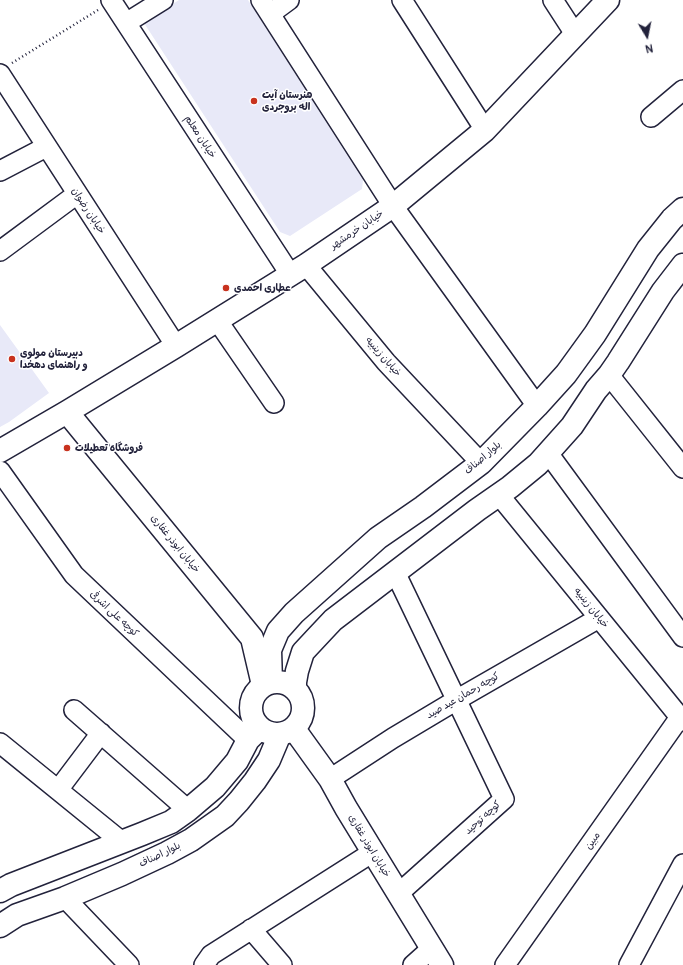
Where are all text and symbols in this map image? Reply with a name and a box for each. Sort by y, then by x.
north arrow [627,16,667,56]
text: N [644,41,654,55]
place label: هنرستان آیت اله بروجردی [262,89,312,112]
marker: هنرستان آیت اله بروجردی [249,96,259,106]
street label: خیابان معلم [182,113,218,161]
street label: خیابان رضوان [69,186,107,236]
street label: خیابان خرمشهر [328,208,386,252]
place label: عطاری احمدی [234,282,291,294]
marker: عطاری احمدی [221,283,231,293]
street label: خیابان زینبیه [363,335,403,379]
place label: دبیرستان مولوی و راهنمای دهخدا [20,347,88,370]
marker: دبیرستان مولوی و راهنمای دهخدا [7,354,17,364]
street label: بلوار اصناف [462,439,504,477]
place label: فروشگاه تعطیلات [75,442,143,454]
marker: فروشگاه تعطیلات [62,443,72,453]
street label: خیابان ابوذر غفاری [148,512,202,576]
street label: خیابان زینبیه [571,585,611,631]
street label: کوچه علی اشرفی [87,588,141,640]
street label: کوچه رحمان عید صید [424,670,502,722]
street label: کوچه توحید [462,799,504,837]
street label: خیابان ابوذر غفاری [345,812,393,880]
street label: مبین [583,830,603,852]
street label: بلوار اصناف [137,840,183,870]

